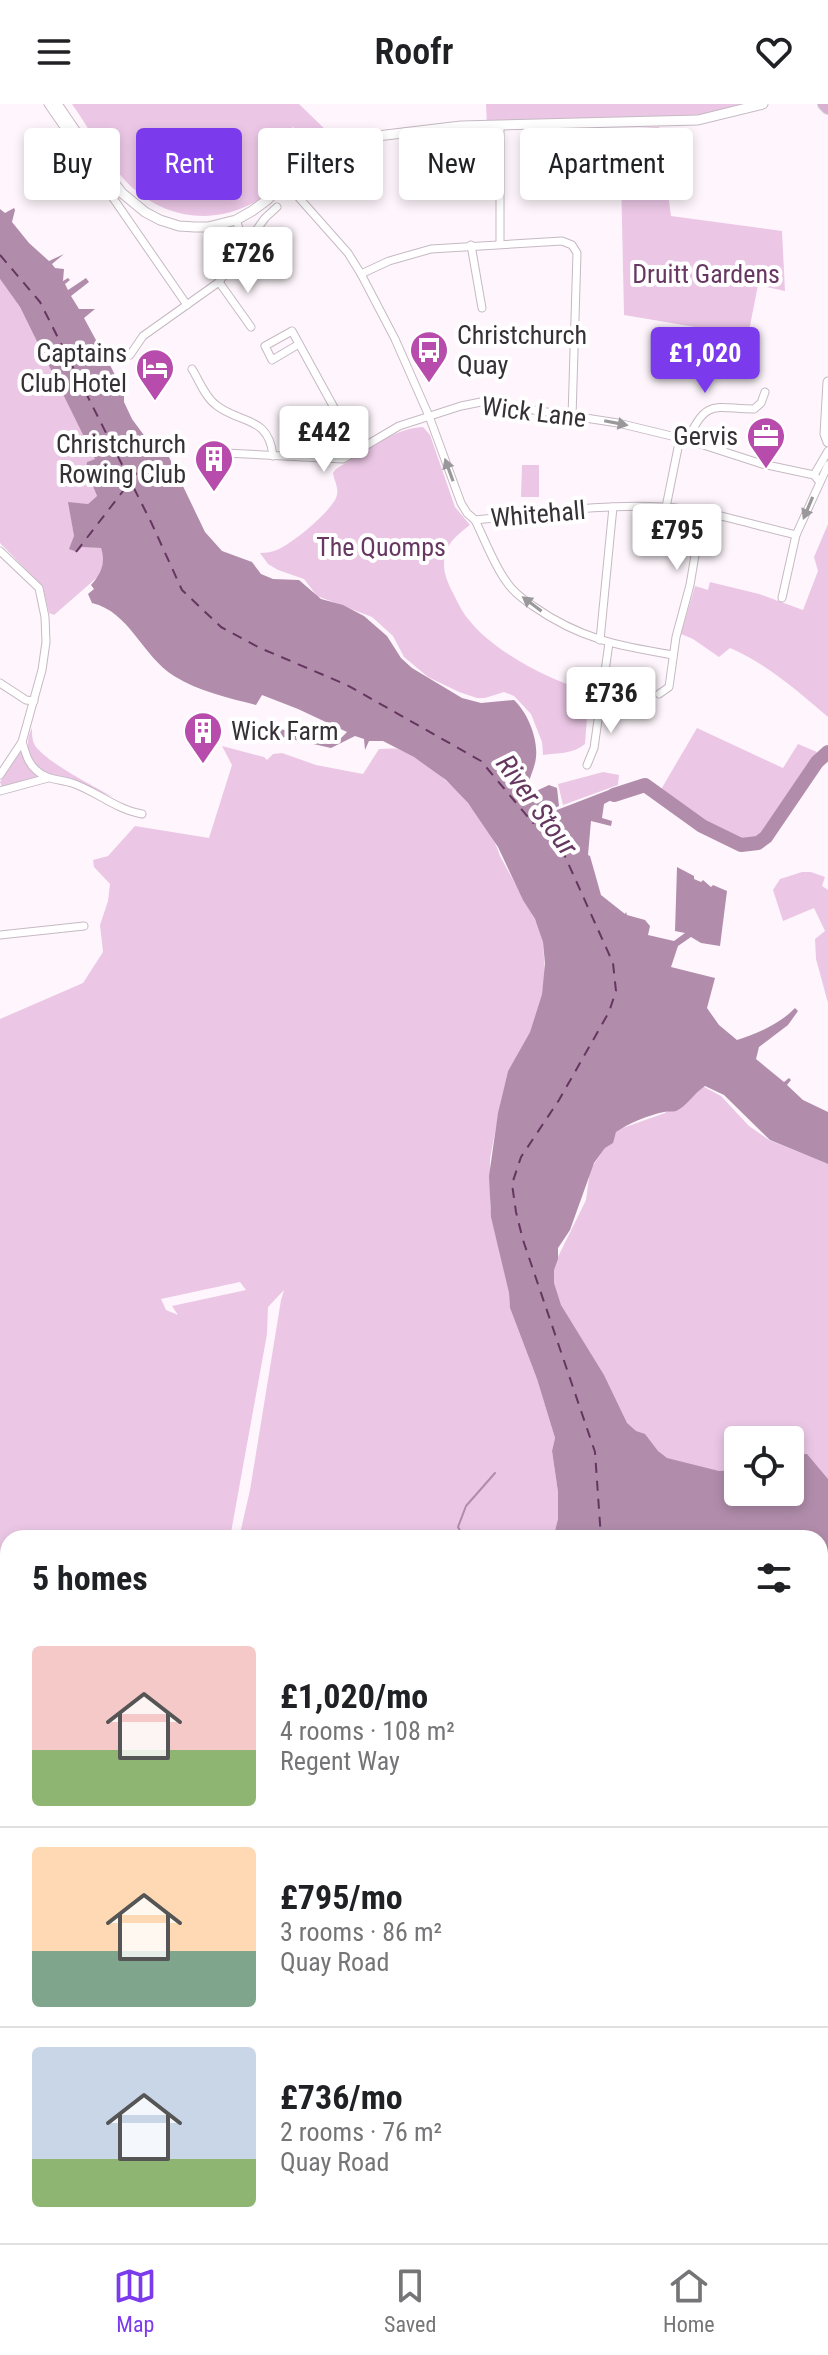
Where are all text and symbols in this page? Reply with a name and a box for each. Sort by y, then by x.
icon: menu [32,30,76,74]
icon: heart [752,30,796,74]
text: Roofr [374,31,454,73]
chip: Buy [24,128,120,200]
chip: Rent [136,128,242,200]
chip: Filters [258,128,383,200]
chip: New [399,128,504,200]
chip: Apartment [520,128,693,200]
pin: £726 [201,227,295,295]
text: £726 [221,238,275,268]
park label: Druitt Gardens [632,259,780,289]
place label: Christchurch Quay [457,320,587,380]
pin: £1,020 [640,327,770,395]
bus stop icon: Christchurch Quay [408,329,450,384]
place label: Captains Club Hotel [20,338,127,398]
text: £1,020 [669,338,741,368]
hotel icon: Captains Club Hotel [134,347,176,402]
street label: Wick Lane [480,391,588,433]
pin: £442 [277,406,371,474]
office icon: Gervis [745,415,787,470]
text: £442 [297,417,351,447]
one-way arrow [604,418,629,430]
place label: Gervis [673,421,738,451]
place label: Christchurch Rowing Club [56,429,186,489]
building icon: Christchurch Rowing Club [193,438,235,493]
one-way arrow [442,458,455,482]
street label: Whitehall [489,495,587,533]
one-way arrow [801,496,814,520]
pin: £795 [630,504,724,572]
text: £795 [650,515,704,545]
park label: The Quomps [316,532,446,562]
one-way arrow [521,597,542,613]
pin: £736 [564,667,658,735]
text: £736 [584,678,638,708]
building icon: Wick Farm [182,710,224,765]
place label: Wick Farm [231,716,339,746]
water label: River Stour [489,748,585,862]
map controls [724,1426,804,1506]
button: locate [724,1426,804,1506]
icon: filters [752,1556,796,1600]
text: 5 homes [32,1558,148,1598]
text: £1,020/mo [280,1676,428,1716]
icon: home [96,1678,192,1774]
text: 4 rooms · 108 m² [280,1716,455,1746]
text: Regent Way [280,1746,400,1776]
text: £795/mo [280,1877,403,1917]
icon: home [96,1879,192,1975]
text: 3 rooms · 86 m² [280,1917,442,1947]
text: Quay Road [280,1947,389,1977]
text: £736/mo [280,2077,403,2117]
icon: home [96,2079,192,2175]
text: 2 rooms · 76 m² [280,2117,442,2147]
text: Quay Road [280,2147,389,2177]
tab: Map [113,2264,157,2337]
tab: Saved [384,2264,436,2337]
tab: Home [663,2264,715,2337]

